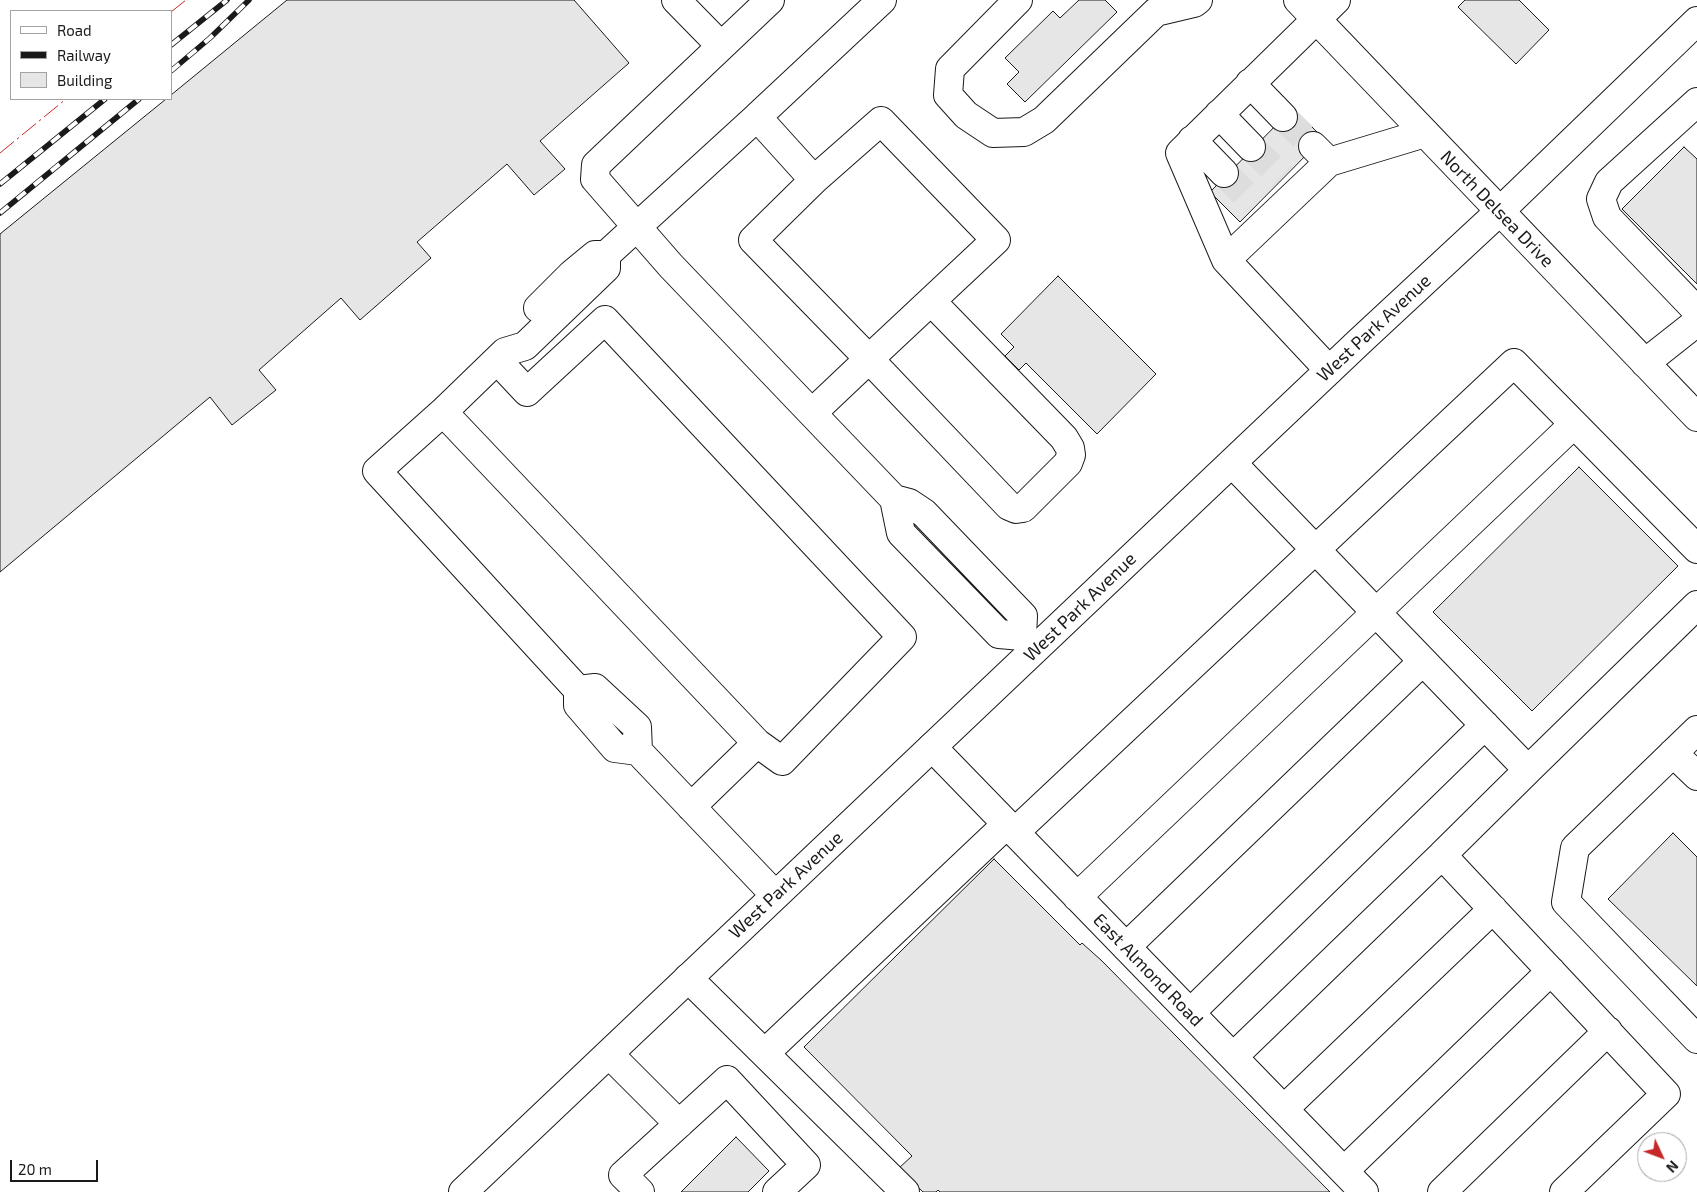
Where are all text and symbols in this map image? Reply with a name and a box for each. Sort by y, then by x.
legend [10,10,172,100]
text: Road [57,21,92,39]
text: Railway [57,46,111,64]
text: Building [57,71,112,89]
street label: North Delsea Drive [1436,146,1558,272]
street label: West Park Avenue [1313,270,1435,386]
street label: West Park Avenue [1019,548,1141,666]
street label: West Park Avenue [725,827,847,943]
street label: East Almond Road [1089,909,1207,1031]
north arrow [1637,1132,1687,1182]
scale bar [12,1150,100,1182]
text: N [1663,1157,1682,1176]
text: 20 m [18,1160,52,1178]

